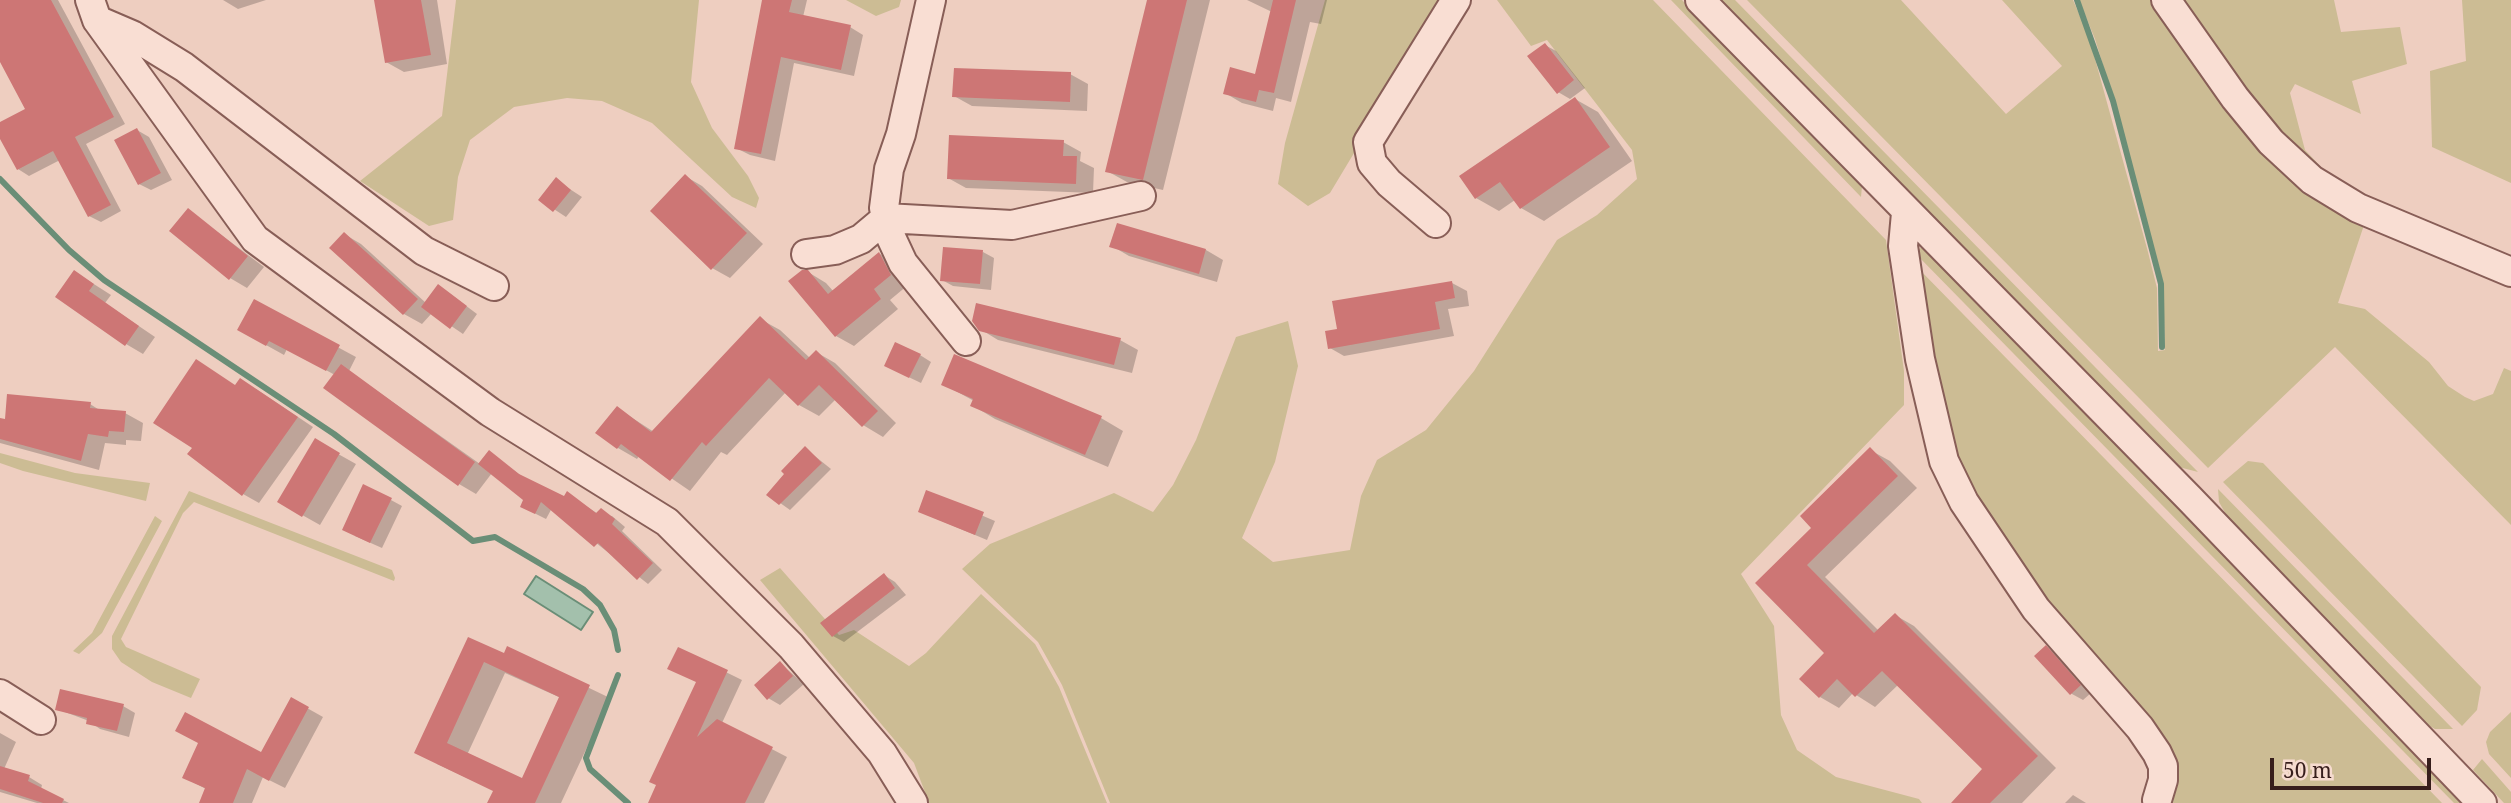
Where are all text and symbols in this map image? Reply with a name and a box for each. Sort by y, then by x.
scale bar [2273,744,2434,788]
text: 50 m [2283,756,2332,784]

